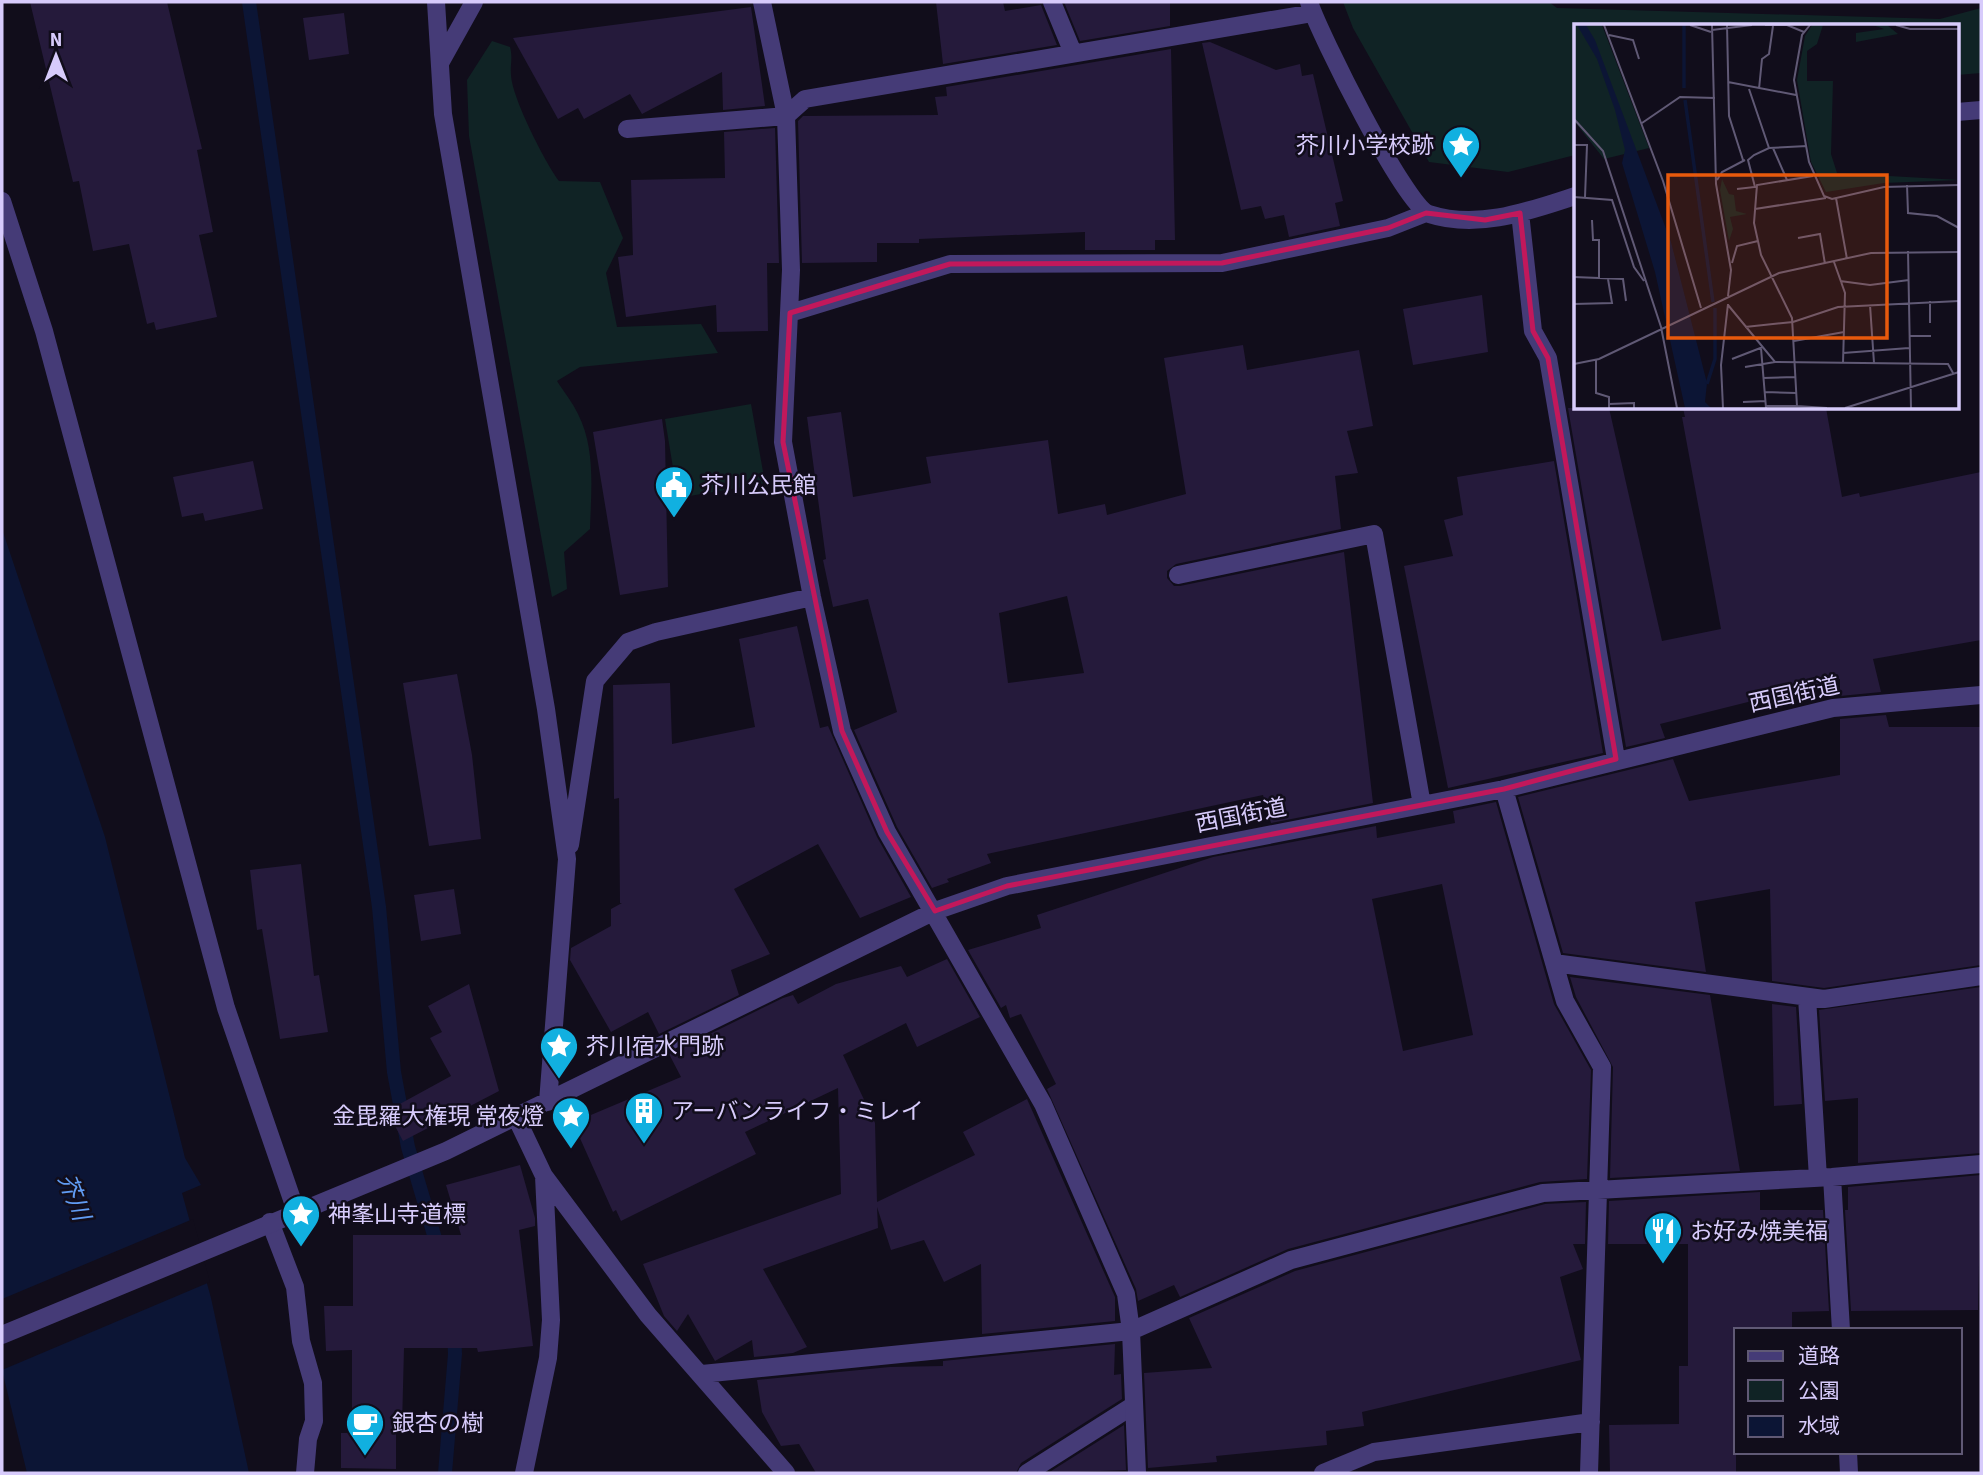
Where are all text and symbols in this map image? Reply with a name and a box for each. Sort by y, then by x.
north arrow [21,21,91,91]
inset map [1574,24,1958,410]
text: N [50,27,62,54]
place icon: 芥川小学校跡 [1440,124,1482,179]
place label: 芥川小学校跡 [1296,129,1434,162]
public building icon: 芥川公民館 [653,464,695,519]
place label: 芥川公民館 [701,469,816,502]
street label: 西国街道 [1746,669,1843,720]
street label: 西国街道 [1193,791,1289,840]
place icon: 芥川宿水門跡 [538,1025,580,1080]
place label: 芥川宿水門跡 [586,1030,724,1063]
building icon: アーバンライフ・ミレイ [623,1090,665,1145]
place icon: 金毘羅大権現 常夜燈 [550,1095,592,1150]
place label: アーバンライフ・ミレイ [671,1095,924,1128]
place label: 金毘羅大権現 常夜燈 [332,1100,544,1133]
water label: 芥川 [49,1169,100,1229]
place icon: 神峯山寺道標 [280,1193,322,1248]
place label: 神峯山寺道標 [328,1198,466,1231]
restaurant icon: お好み焼美福 [1642,1210,1684,1265]
place label: お好み焼美福 [1690,1215,1828,1248]
legend [1734,1328,1962,1454]
text: 道路 [1798,1341,1840,1371]
text: 公園 [1798,1376,1840,1406]
cafe icon: 銀杏の樹 [344,1402,386,1457]
place label: 銀杏の樹 [392,1407,484,1440]
text: 水域 [1798,1411,1840,1441]

